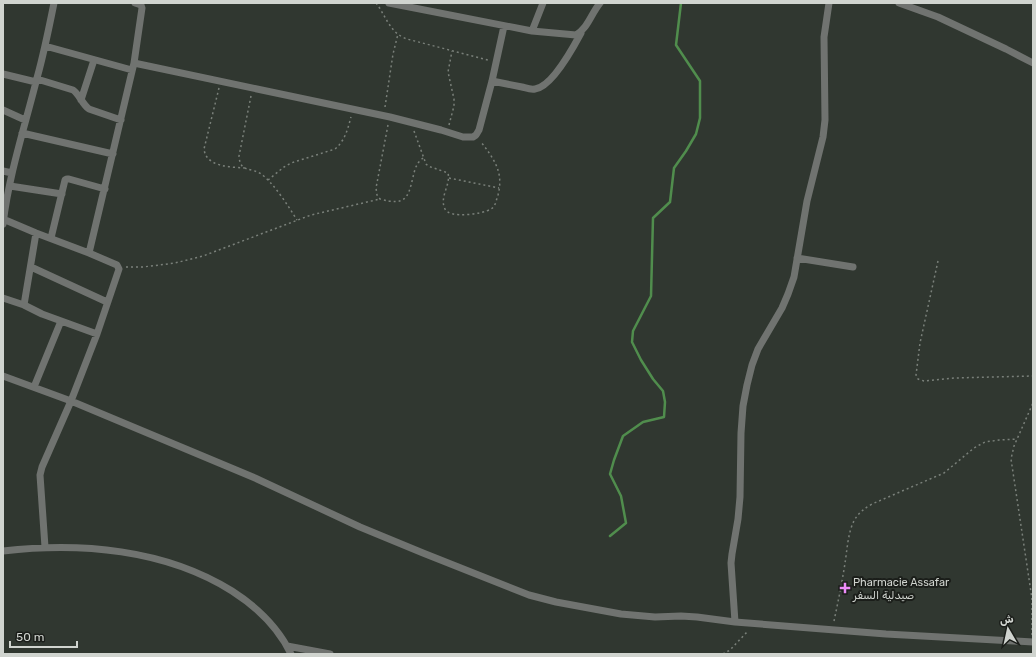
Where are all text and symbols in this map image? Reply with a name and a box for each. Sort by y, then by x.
place label: Pharmacie Assafar صيدلية السفر [852,576,950,602]
marker: Pharmacie Assafar صيدلية السفر [840,583,850,593]
north arrow [988,609,1028,649]
text: ش [999,612,1014,627]
scale bar [10,623,77,649]
text: 50 m [16,630,44,644]

